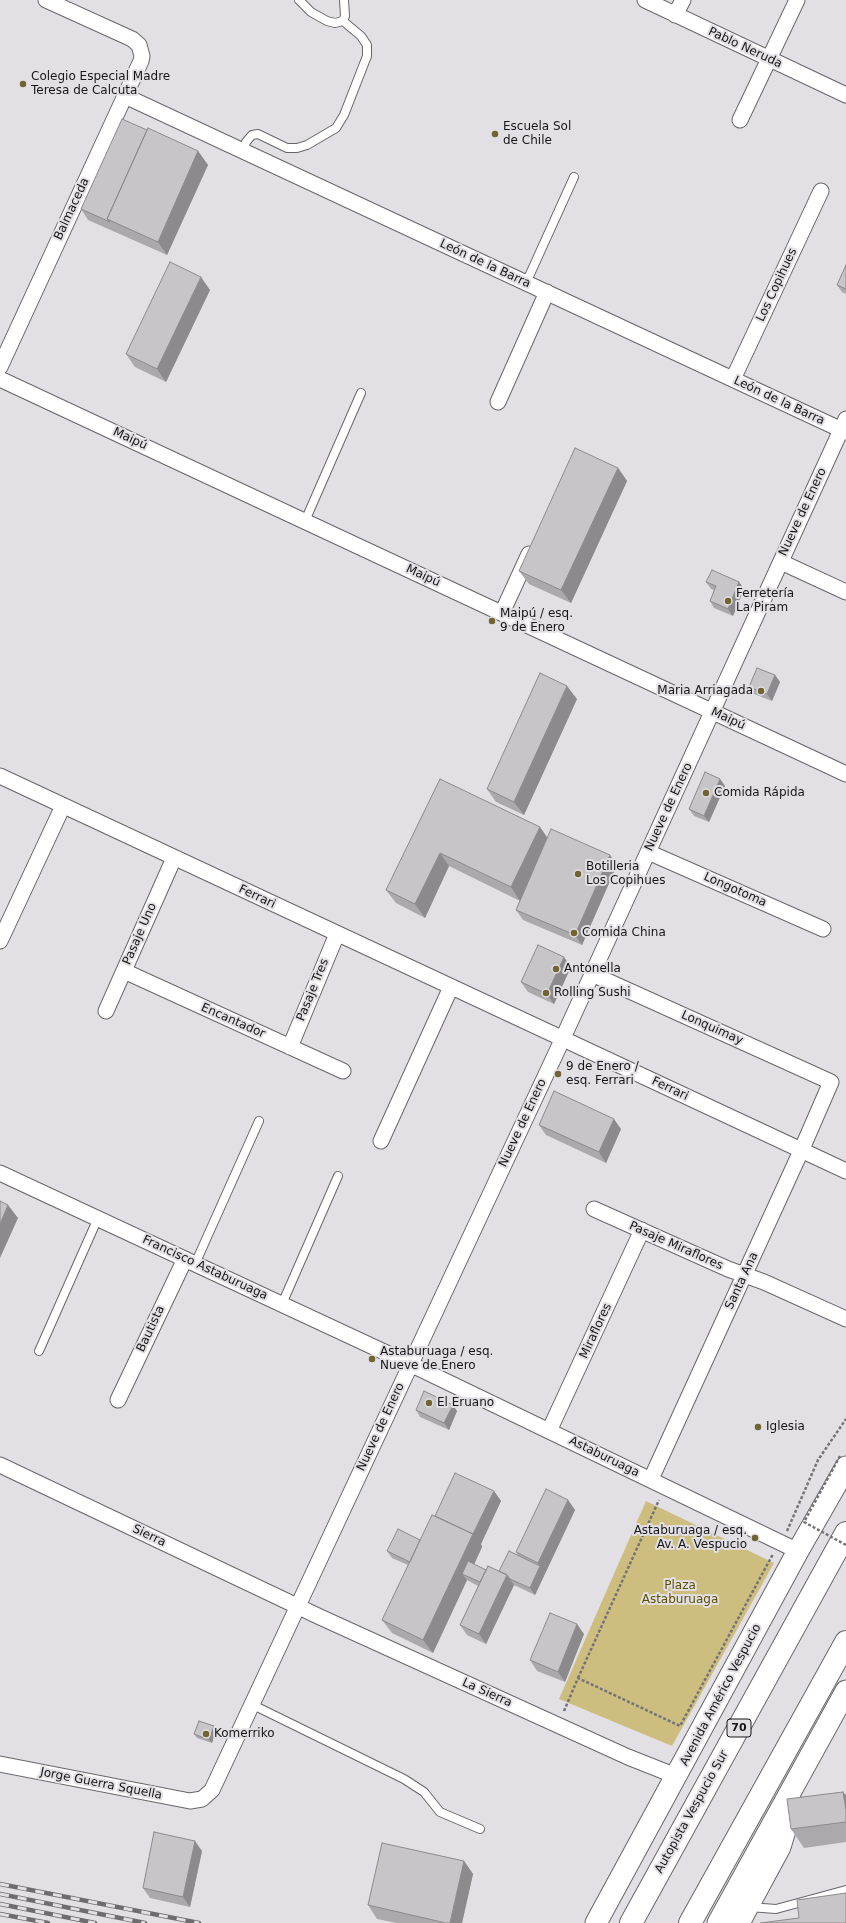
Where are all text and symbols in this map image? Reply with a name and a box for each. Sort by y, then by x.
street label: Pablo Neruda [706,25,784,71]
place label: Colegio Especial Madre Teresa de Calcuta [31,70,170,98]
marker: Colegio Especial Madre Teresa de Calcuta [18,79,28,89]
place label: Escuela Sol de Chile [503,120,571,148]
marker: Escuela Sol de Chile [490,129,500,139]
street label: Balmaceda [51,176,93,242]
street label: León de la Barra [437,237,533,291]
street label: Los Copihues [754,246,800,324]
street label: León de la Barra [731,374,827,428]
street label: Maipú [111,425,149,453]
street label: Nueve de Enero [776,466,830,558]
street label: Maipú [404,562,442,590]
place label: Ferretería La Piram [736,587,794,615]
marker: Ferretería La Piram [723,596,733,606]
place label: Maipú / esq. 9 de Enero [500,607,573,635]
marker: Maipú / esq. 9 de Enero [487,616,497,626]
place label: Maria Arriagada [657,684,753,698]
marker: Maria Arriagada [756,686,766,696]
street label: Maipú [709,705,747,733]
street label: Nueve de Enero [642,761,696,853]
place label: Comida Rápida [714,786,805,800]
marker: Comida Rápida [701,788,711,798]
place label: Botilleria Los Copihues [586,860,665,888]
marker: Botilleria Los Copihues [573,869,583,879]
street label: Longotoma [701,870,769,910]
street label: Ferrari [236,882,278,912]
street label: Pasaje Uno [120,901,160,967]
place label: Comida China [582,926,666,940]
marker: Comida China [569,928,579,938]
street label: Pasaje Tres [294,957,332,1023]
place label: Antonella [564,962,621,976]
marker: Antonella [551,964,561,974]
place label: Rolling Sushi [554,986,631,1000]
marker: Rolling Sushi [541,988,551,998]
street label: Encantador [199,1000,267,1042]
street label: Lonquimay [679,1008,745,1048]
place label: 9 de Enero / esq. Ferrari [566,1060,639,1088]
marker: 9 de Enero / esq. Ferrari [553,1069,563,1079]
street label: Ferrari [649,1074,691,1104]
street label: Nueve de Enero [496,1077,550,1169]
street label: Pasaje Miraflores [627,1219,725,1273]
street label: Francisco Astaburuaga [140,1233,270,1303]
street label: Santa Ana [722,1250,762,1312]
street label: Miraflores [577,1301,615,1361]
street label: Bautista [134,1304,168,1354]
place label: Astaburuaga / esq. Nueve de Enero [380,1345,493,1373]
marker: Astaburuaga / esq. Nueve de Enero [367,1354,377,1364]
street label: Nueve de Enero [354,1381,408,1473]
place label: El Eruano [437,1396,494,1410]
marker: El Eruano [424,1398,434,1408]
place label: Iglesia [766,1420,805,1434]
marker: Iglesia [753,1422,763,1432]
street label: Astaburuaga [566,1434,642,1480]
street label: Sierra [130,1522,168,1550]
place label: Astaburuaga / esq. Av. A. Vespucio [634,1524,747,1552]
marker: Astaburuaga / esq. Av. A. Vespucio [750,1533,760,1543]
park label: Plaza Astaburuaga [642,1579,718,1607]
street label: Avenida Américo Vespucio [677,1622,765,1768]
street label: La Sierra [460,1676,514,1710]
road number: 70 [727,1719,751,1737]
place label: Komerriko [214,1727,275,1741]
marker: Komerriko [201,1729,211,1739]
street label: Autopista Vespucio Sur [652,1748,732,1876]
street label: Jorge Guerra Squella [39,1765,163,1803]

